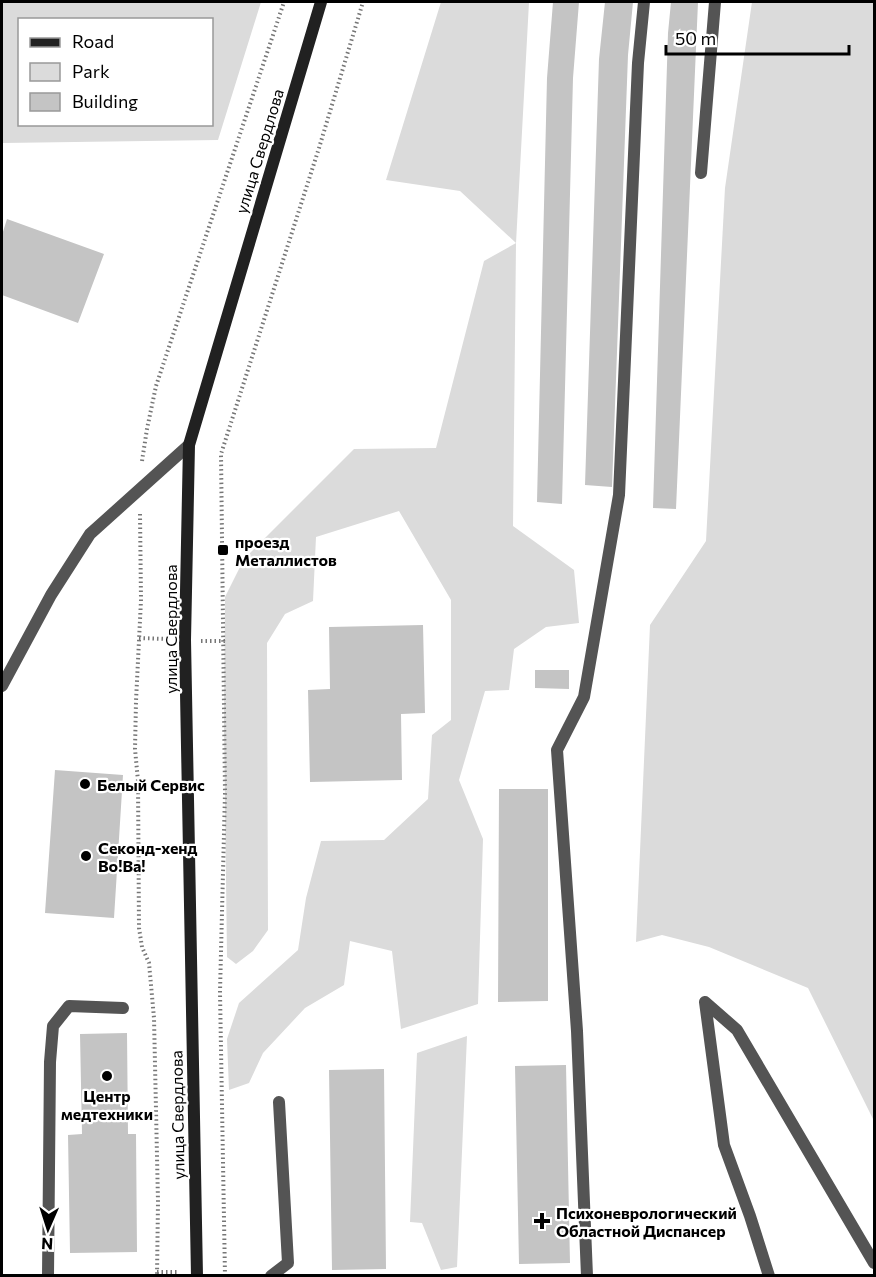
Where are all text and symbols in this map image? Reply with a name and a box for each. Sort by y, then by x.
legend [18,18,213,126]
scale bar [666,18,849,56]
text: 50 m [675,27,716,49]
text: Road [72,30,114,52]
text: Park [72,60,110,82]
street label: улица Свердлова [231,86,287,216]
text: Building [72,90,138,112]
place label: проезд Металлистов [235,532,337,569]
marker: проезд Металлистов [216,543,230,557]
street label: улица Свердлова [161,564,180,694]
place label: Белый Сервис [97,775,205,794]
marker: Белый Сервис [78,777,92,791]
place label: Секонд-хенд Во!Ва! [98,838,198,875]
marker: Секонд-хенд Во!Ва! [79,849,93,863]
street label: улица Свердлова [166,1050,188,1180]
marker: Центр медтехники [100,1069,114,1083]
place label: Центр медтехники [61,1086,153,1123]
north arrow [18,1199,78,1259]
place label: Психоневрологический Областной Диспансер [556,1203,737,1240]
marker: Психоневрологический Областной Диспансер [533,1212,551,1230]
text: N [41,1235,54,1254]

